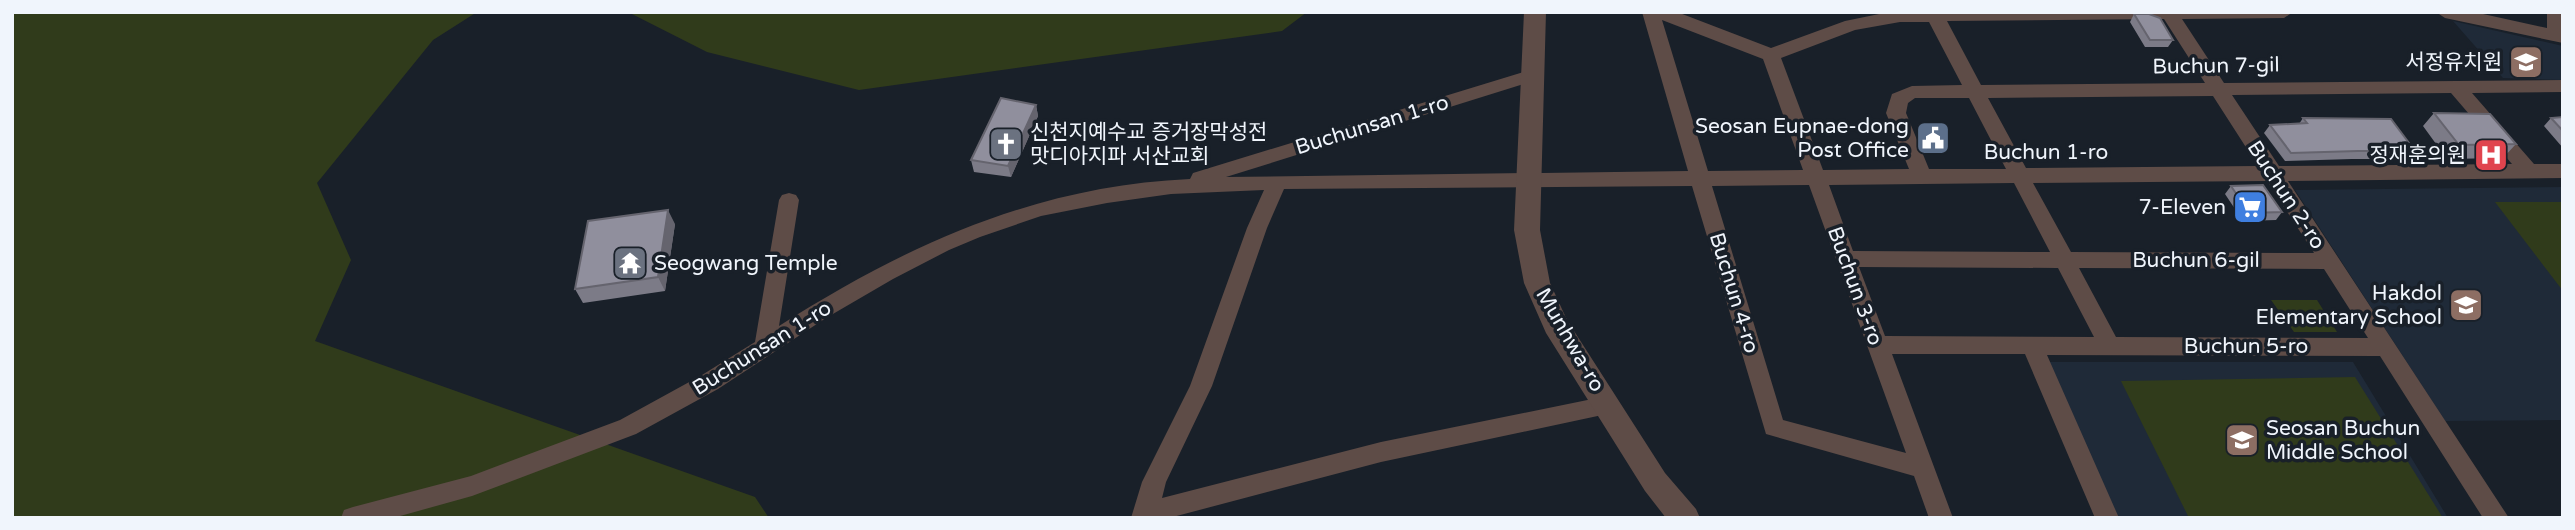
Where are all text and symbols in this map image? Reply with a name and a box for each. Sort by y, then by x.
school or university icon: 서정유치원 [2507,43,2545,81]
place label: 서정유치원 [2405,50,2502,75]
street label: Buchun 7-gil [2152,52,2280,80]
street label: Buchunsan 1-ro [1292,90,1452,160]
place label: Seosan Eupnae-dong Post Office [1695,114,1909,163]
public building icon: Seosan Eupnae-dong Post Office [1914,119,1952,157]
place label: 신천지예수교 증거장막성전 맛디아지파 서산교회 [1030,120,1267,169]
church icon: 신천지예수교 증거장막성전 맛디아지파 서산교회 [987,125,1025,163]
street label: Buchun 2-ro [2242,136,2330,254]
hospital icon: 정재훈의원 [2472,136,2510,174]
street label: Buchun 1-ro [1984,140,2108,165]
place label: 정재훈의원 [2369,143,2466,168]
supermarket icon: 7-Eleven [2231,188,2269,226]
place label: 7-Eleven [2139,195,2226,220]
street label: Buchun 3-ro [1822,223,1888,349]
street label: Buchun 4-ro [1704,230,1764,356]
temple icon: Seogwang Temple [611,244,649,282]
street label: Buchun 6-gil [2132,248,2260,273]
place label: Seogwang Temple [654,251,838,276]
place label: Hakdol Elementary School [2255,281,2442,330]
street label: Munhwa-ro [1530,284,1610,396]
school or university icon: Hakdol Elementary School [2447,286,2485,324]
street label: Buchunsan 1-ro [688,295,836,401]
street label: Buchun 5-ro [2184,334,2308,359]
place label: Seosan Buchun Middle School [2266,416,2420,465]
school or university icon: Seosan Buchun Middle School [2223,421,2261,459]

